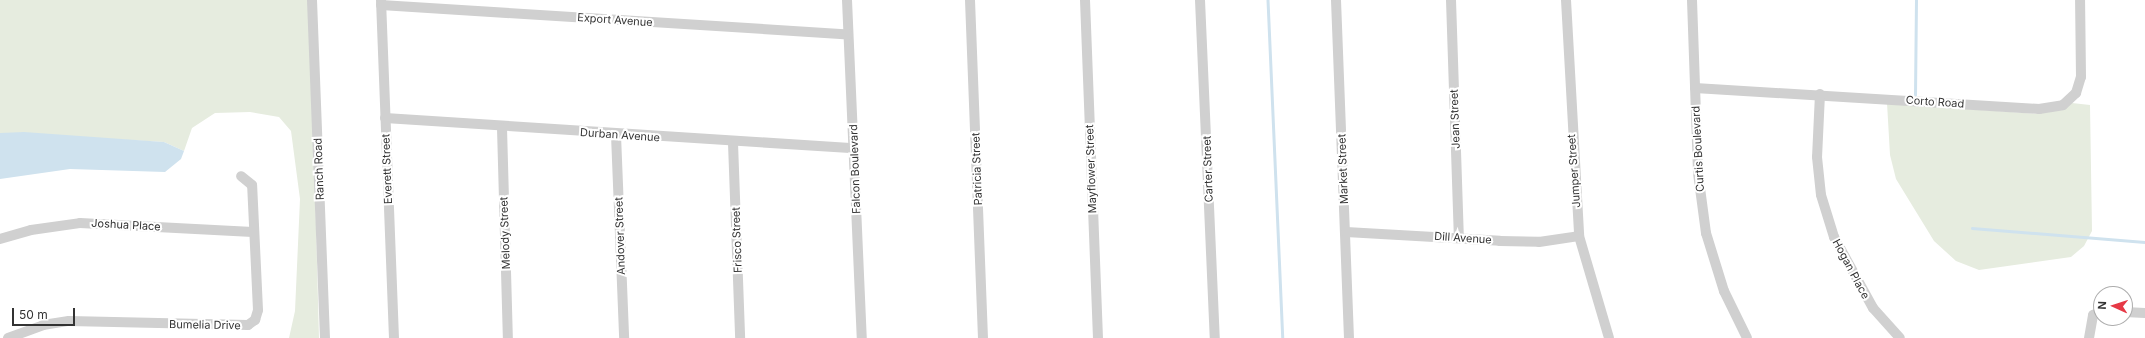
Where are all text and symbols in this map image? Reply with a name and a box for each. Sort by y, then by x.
street label: Export Avenue [577,11,653,29]
street label: Jean Street [1447,89,1463,149]
street label: Corto Road [1905,93,1965,111]
street label: Curtis Boulevard [1689,106,1707,192]
street label: Falcon Boulevard [847,124,863,214]
street label: Mayflower Street [1083,124,1099,214]
street label: Durban Avenue [580,126,660,144]
street label: Patricia Street [969,132,985,206]
street label: Everett Street [379,134,395,204]
street label: Market Street [1335,134,1351,204]
street label: Jumper Street [1565,134,1583,208]
street label: Carter Street [1200,135,1216,203]
street label: Ranch Road [311,138,327,200]
street label: Melody Street [497,196,513,270]
street label: Andover Street [612,197,628,275]
street label: Frisco Street [729,207,745,273]
street label: Joshua Place [91,217,161,233]
street label: Dill Avenue [1434,229,1492,247]
street label: Hogan Place [1830,237,1872,301]
north arrow [2093,286,2133,326]
scale bar [14,300,77,326]
text: N [2095,301,2109,310]
text: 50 m [19,307,48,322]
street label: Bumelia Drive [169,318,241,332]

